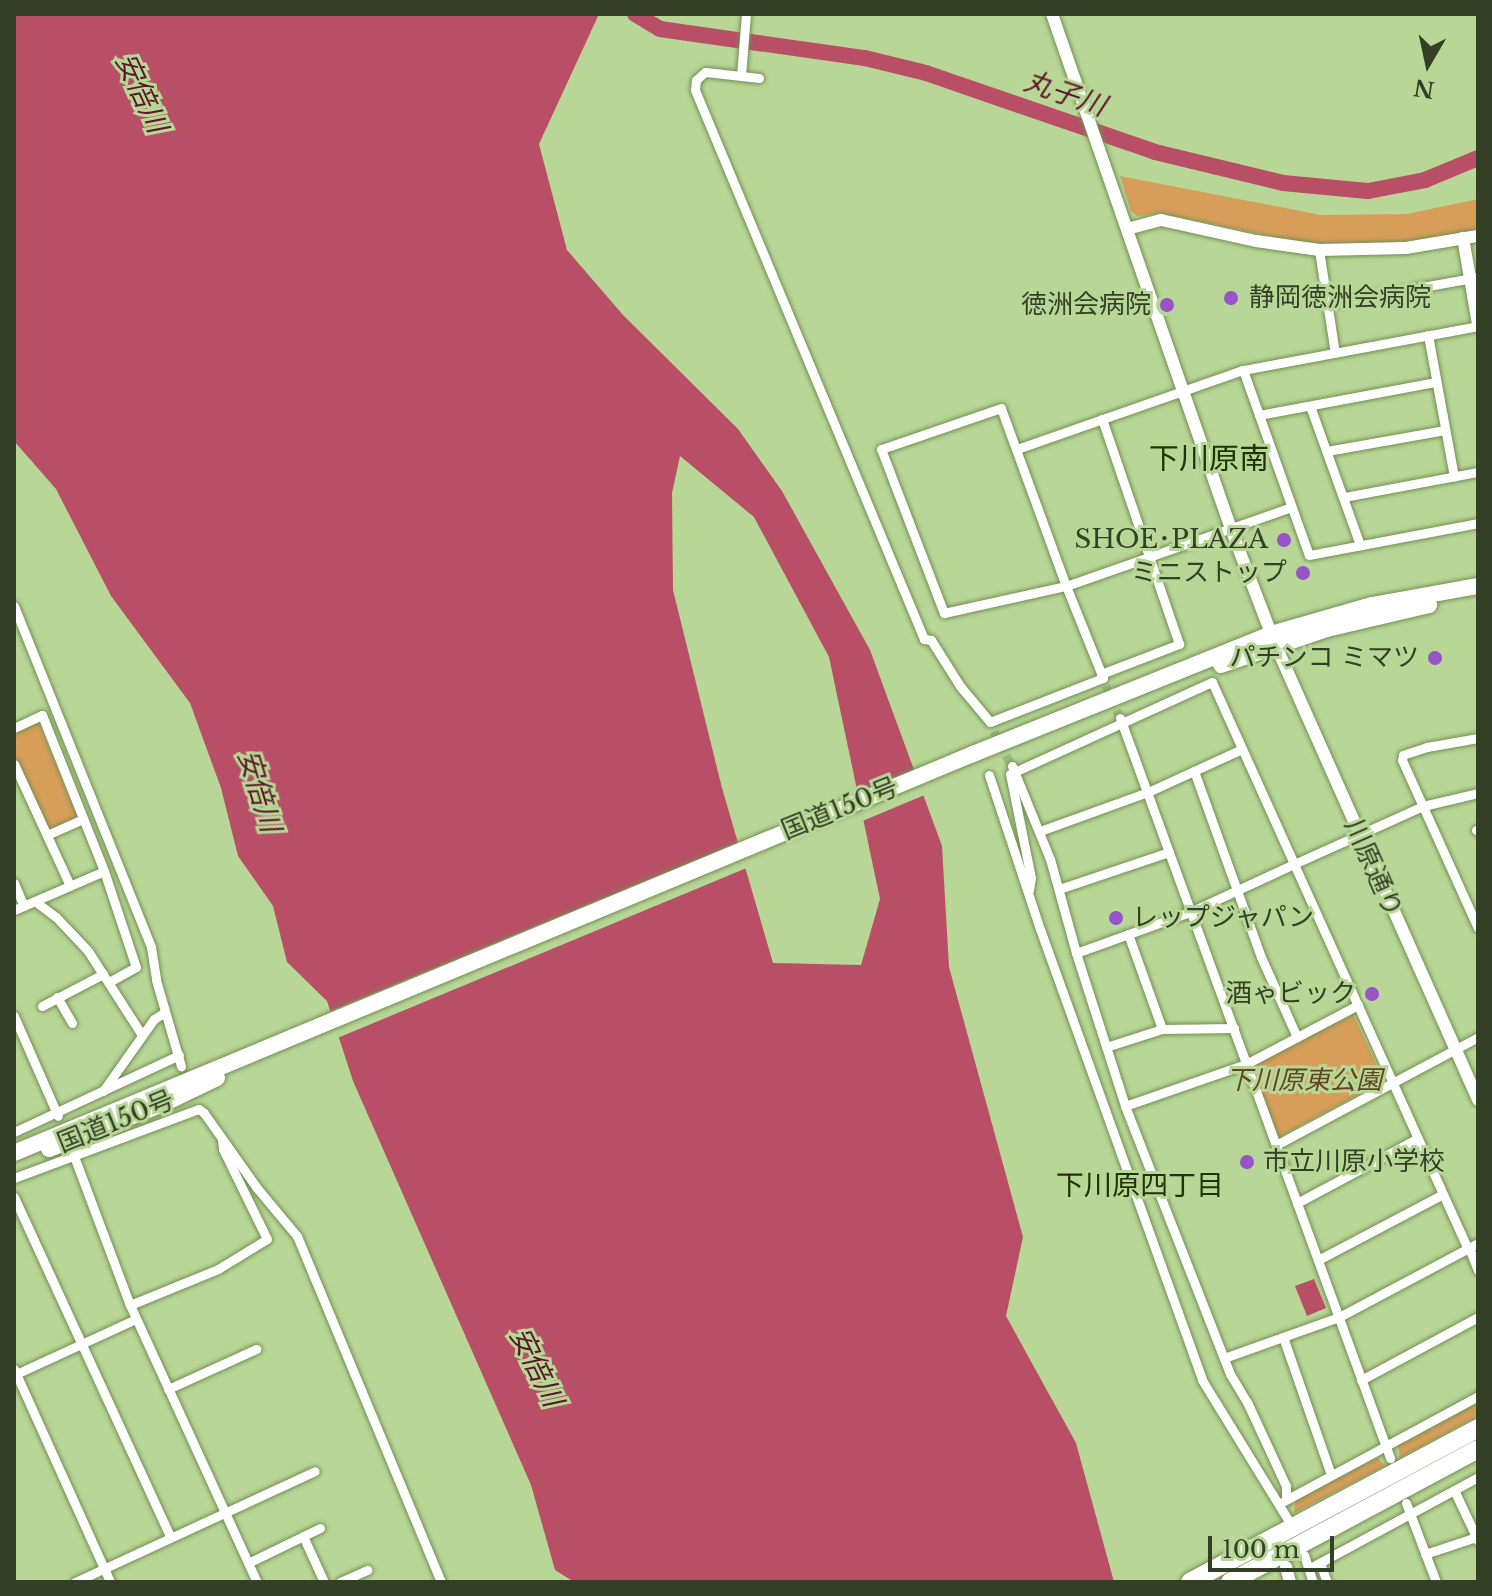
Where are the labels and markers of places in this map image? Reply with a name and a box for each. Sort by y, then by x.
place label: 静岡徳洲会病院 [1249,282,1431,314]
marker: 静岡徳洲会病院 [1220,287,1242,309]
place label: 徳洲会病院 [1021,289,1151,321]
marker: 徳洲会病院 [1158,296,1176,314]
place label: SHOE･PLAZA [1074,524,1268,556]
marker: SHOE･PLAZA [1275,531,1293,549]
place label: ミニストップ [1131,557,1287,589]
marker: ミニストップ [1294,564,1312,582]
place label: パチンコ ミマツ [1230,642,1419,674]
marker: パチンコ ミマツ [1426,649,1444,667]
place label: レップジャパン [1132,902,1314,934]
marker: レップジャパン [1107,909,1125,927]
place label: 酒ゃビック [1226,978,1356,1010]
marker: 酒ゃビック [1363,985,1381,1003]
place label: 市立川原小学校 [1263,1146,1445,1178]
marker: 市立川原小学校 [1238,1153,1256,1171]

